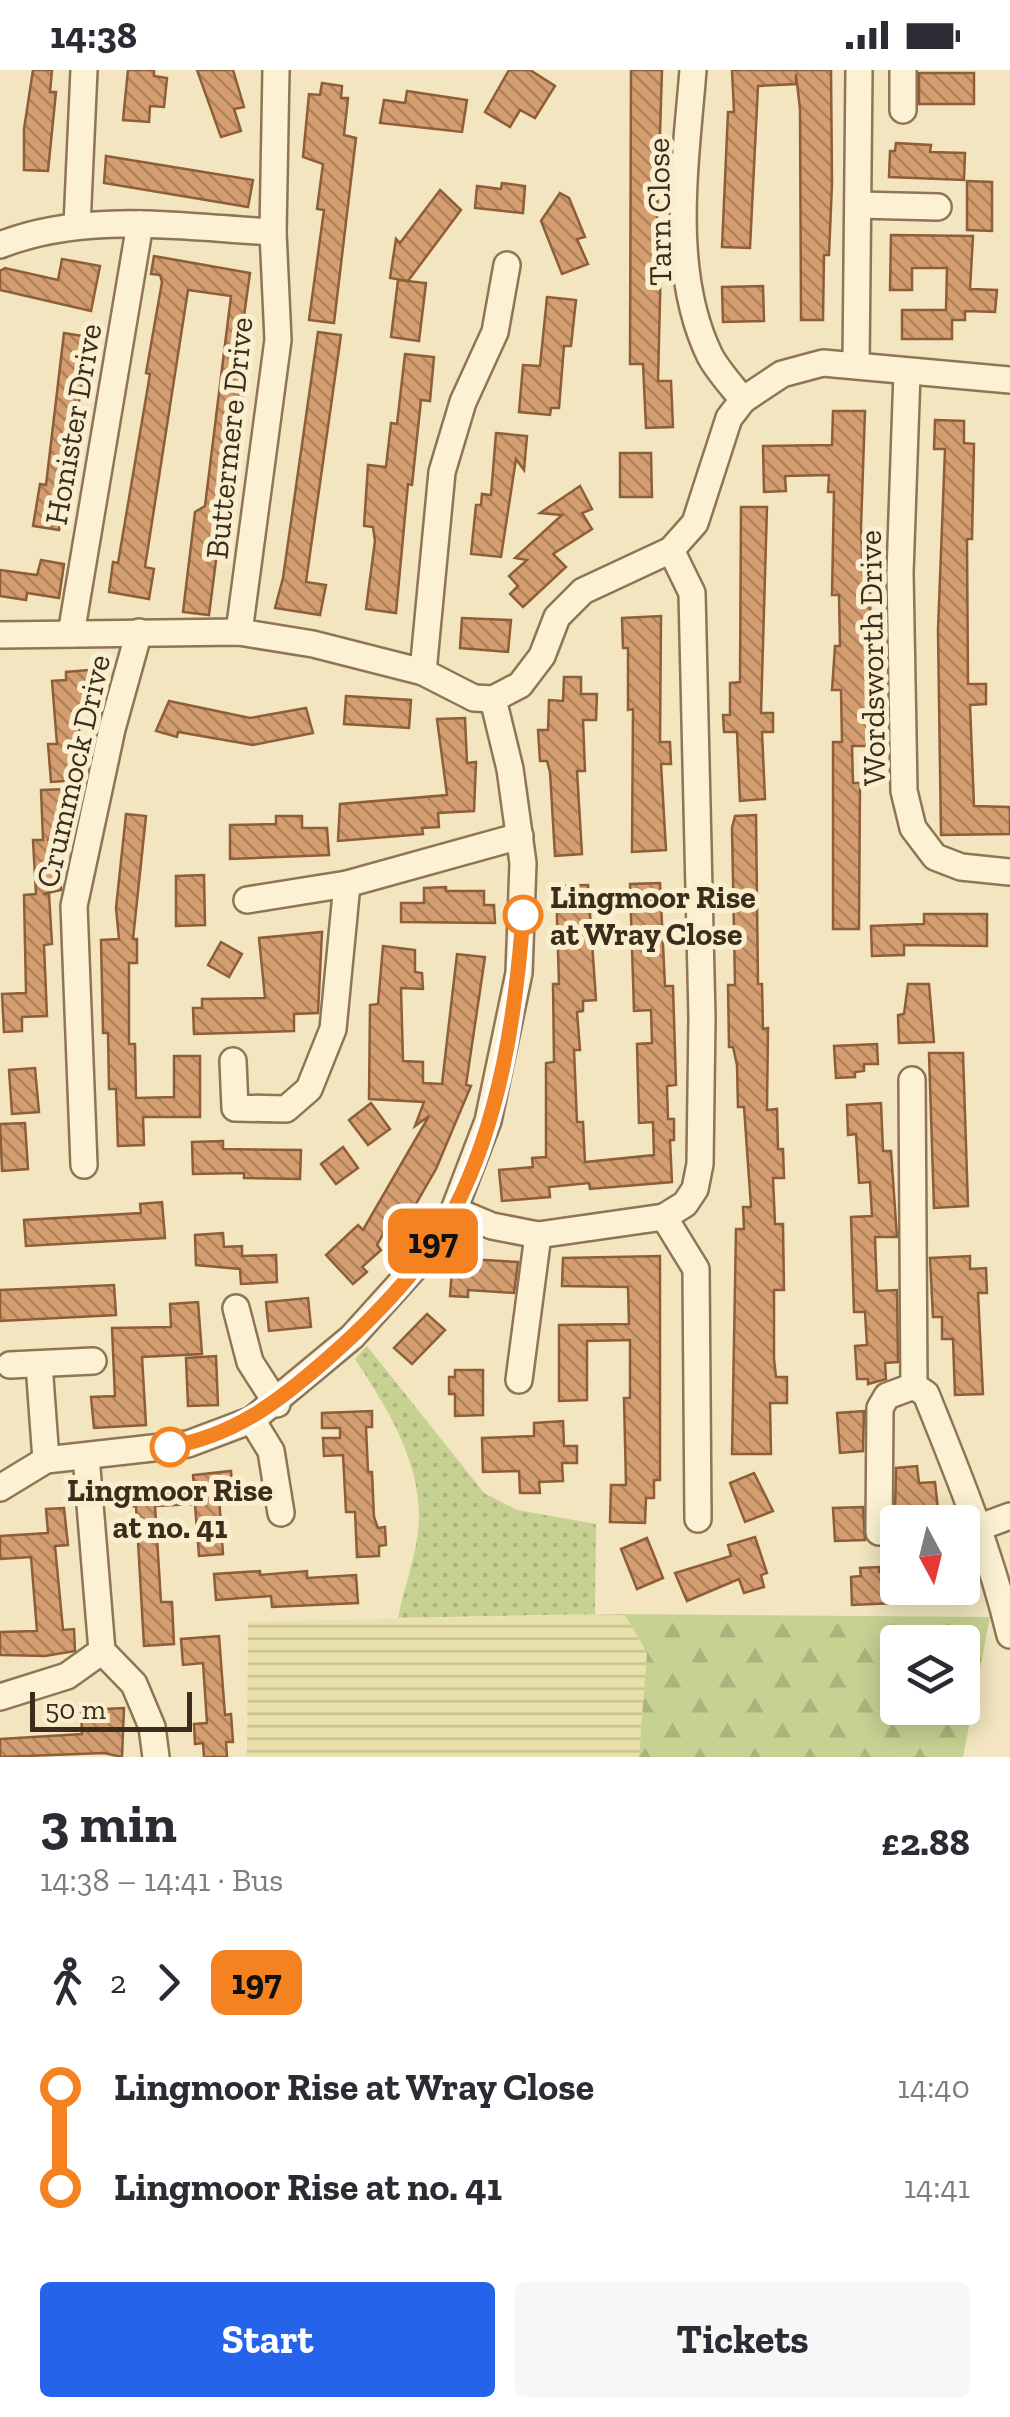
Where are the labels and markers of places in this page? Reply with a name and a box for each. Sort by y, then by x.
place label: Lingmoor Rise at Wray Close [550,878,756,953]
marker: Lingmoor Rise at Wray Close [504,896,542,934]
marker: Lingmoor Rise at no. 41 [151,1428,189,1466]
place label: Lingmoor Rise at no. 41 [67,1471,273,1546]

